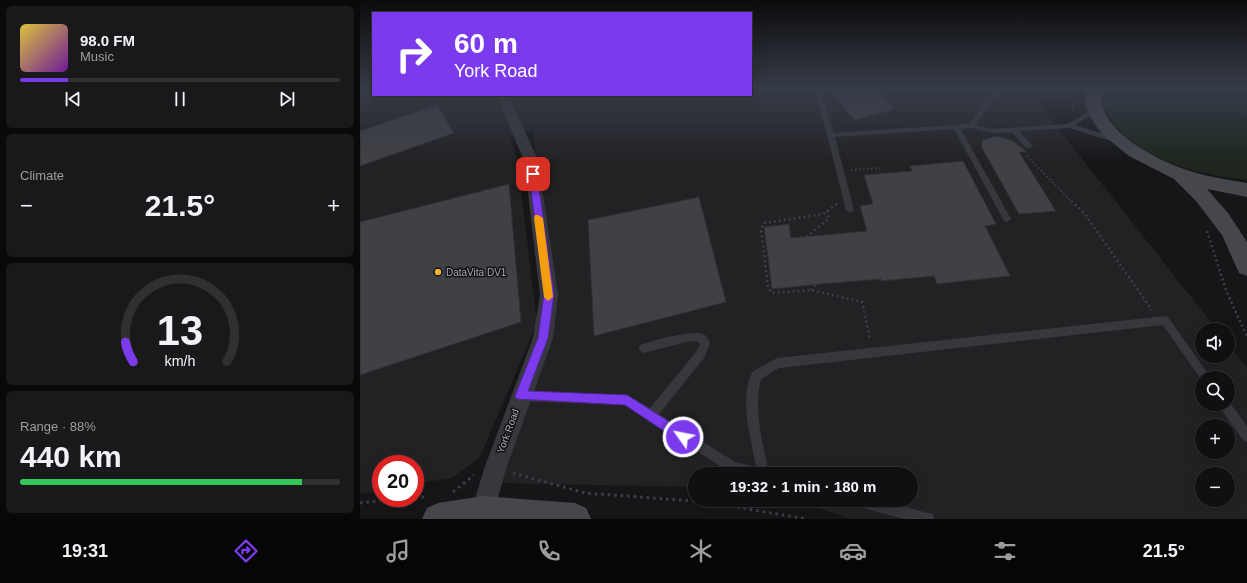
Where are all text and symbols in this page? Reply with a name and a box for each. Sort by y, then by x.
icon: right [388,28,440,80]
text: 60 m [454,28,518,59]
text: 98.0 FM [80,32,135,49]
text: Music [80,49,114,64]
text: York Road [454,61,537,81]
icon: previous [62,88,84,110]
icon: pause [169,88,191,110]
icon: next [276,88,298,110]
pin [516,157,550,191]
icon: arrive [522,163,544,185]
text: Climate [20,168,64,183]
text: 21.5° [145,189,215,222]
text: − [20,193,33,218]
text: + [327,193,340,218]
marker: DataVita DV1 [433,267,443,277]
place label: DataVita DV1 [446,267,507,278]
text: 13 [157,306,203,353]
map controls [1195,323,1235,507]
button: sound [1195,323,1235,363]
text: km/h [165,352,196,368]
button: search [1195,371,1235,411]
street label: York Road [495,407,521,455]
position arrow [662,416,704,458]
text: Range · 88% [20,419,96,434]
button: + [1195,419,1235,459]
text: 440 km [20,440,122,473]
speed limit sign: 20 [372,455,424,507]
button: − [1195,467,1235,507]
text: 19:32 · 1 min · 180 m [730,478,876,495]
icon: directions [232,537,260,565]
icon: music [384,537,412,565]
icon: phone [535,537,563,565]
icon: climate [687,537,715,565]
icon: car [839,537,867,565]
icon: filters [991,537,1019,565]
text: 19:31 [62,541,108,561]
text: 21.5° [1143,541,1185,561]

